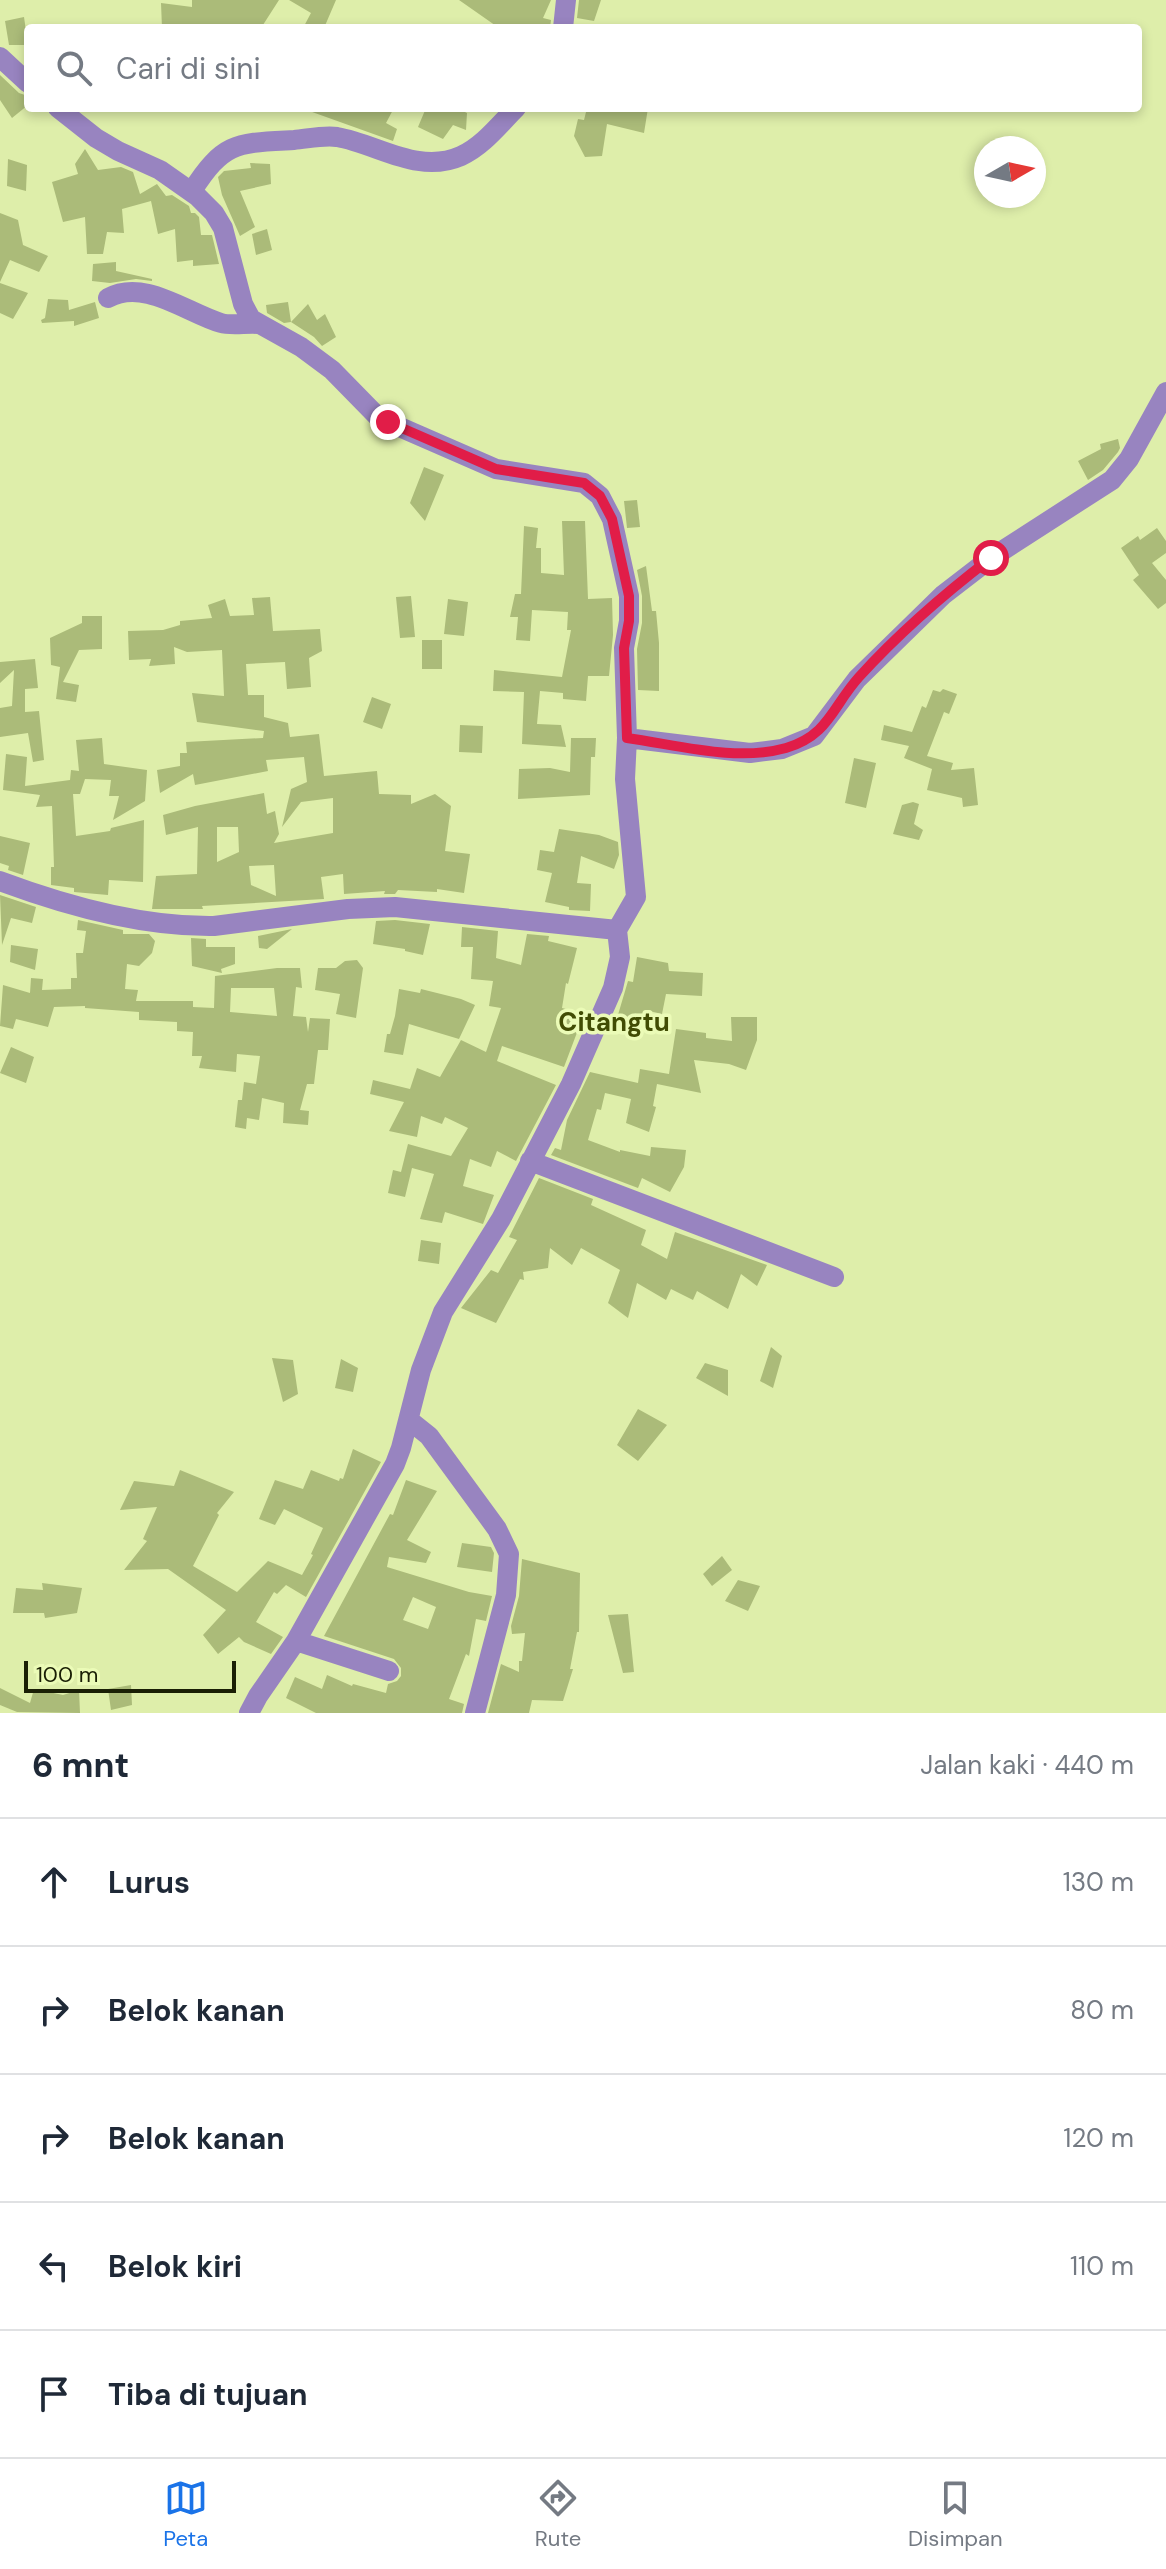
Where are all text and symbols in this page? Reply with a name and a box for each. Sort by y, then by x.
search box [24,24,1142,112]
icon: search [52,46,96,90]
text: Cari di sini [116,49,261,88]
north arrow [974,136,1046,208]
route end [370,404,406,440]
route start [973,540,1009,576]
district label: Citangtu [558,1005,670,1039]
scale bar [24,1657,236,1693]
text: 100 m [36,1660,98,1689]
text: 6 mnt [32,1743,129,1788]
text: Jalan kaki · 440 m [920,1748,1134,1782]
icon: ahead [32,1860,76,1904]
text: Lurus [108,1863,190,1902]
text: 130 m [1063,1865,1134,1899]
icon: right [32,1988,76,2032]
text: Belok kanan [108,1991,285,2030]
text: 80 m [1070,1993,1134,2027]
icon: right [32,2116,76,2160]
text: Belok kanan [108,2119,285,2158]
text: 120 m [1063,2121,1134,2155]
icon: left [32,2244,76,2288]
text: Belok kiri [108,2247,242,2286]
text: 110 m [1070,2249,1134,2283]
icon: arrive [32,2372,76,2416]
text: Tiba di tujuan [108,2375,308,2414]
tab: Peta [163,2476,208,2553]
tab: Rute [535,2476,581,2553]
tab: Disimpan [908,2476,1003,2553]

